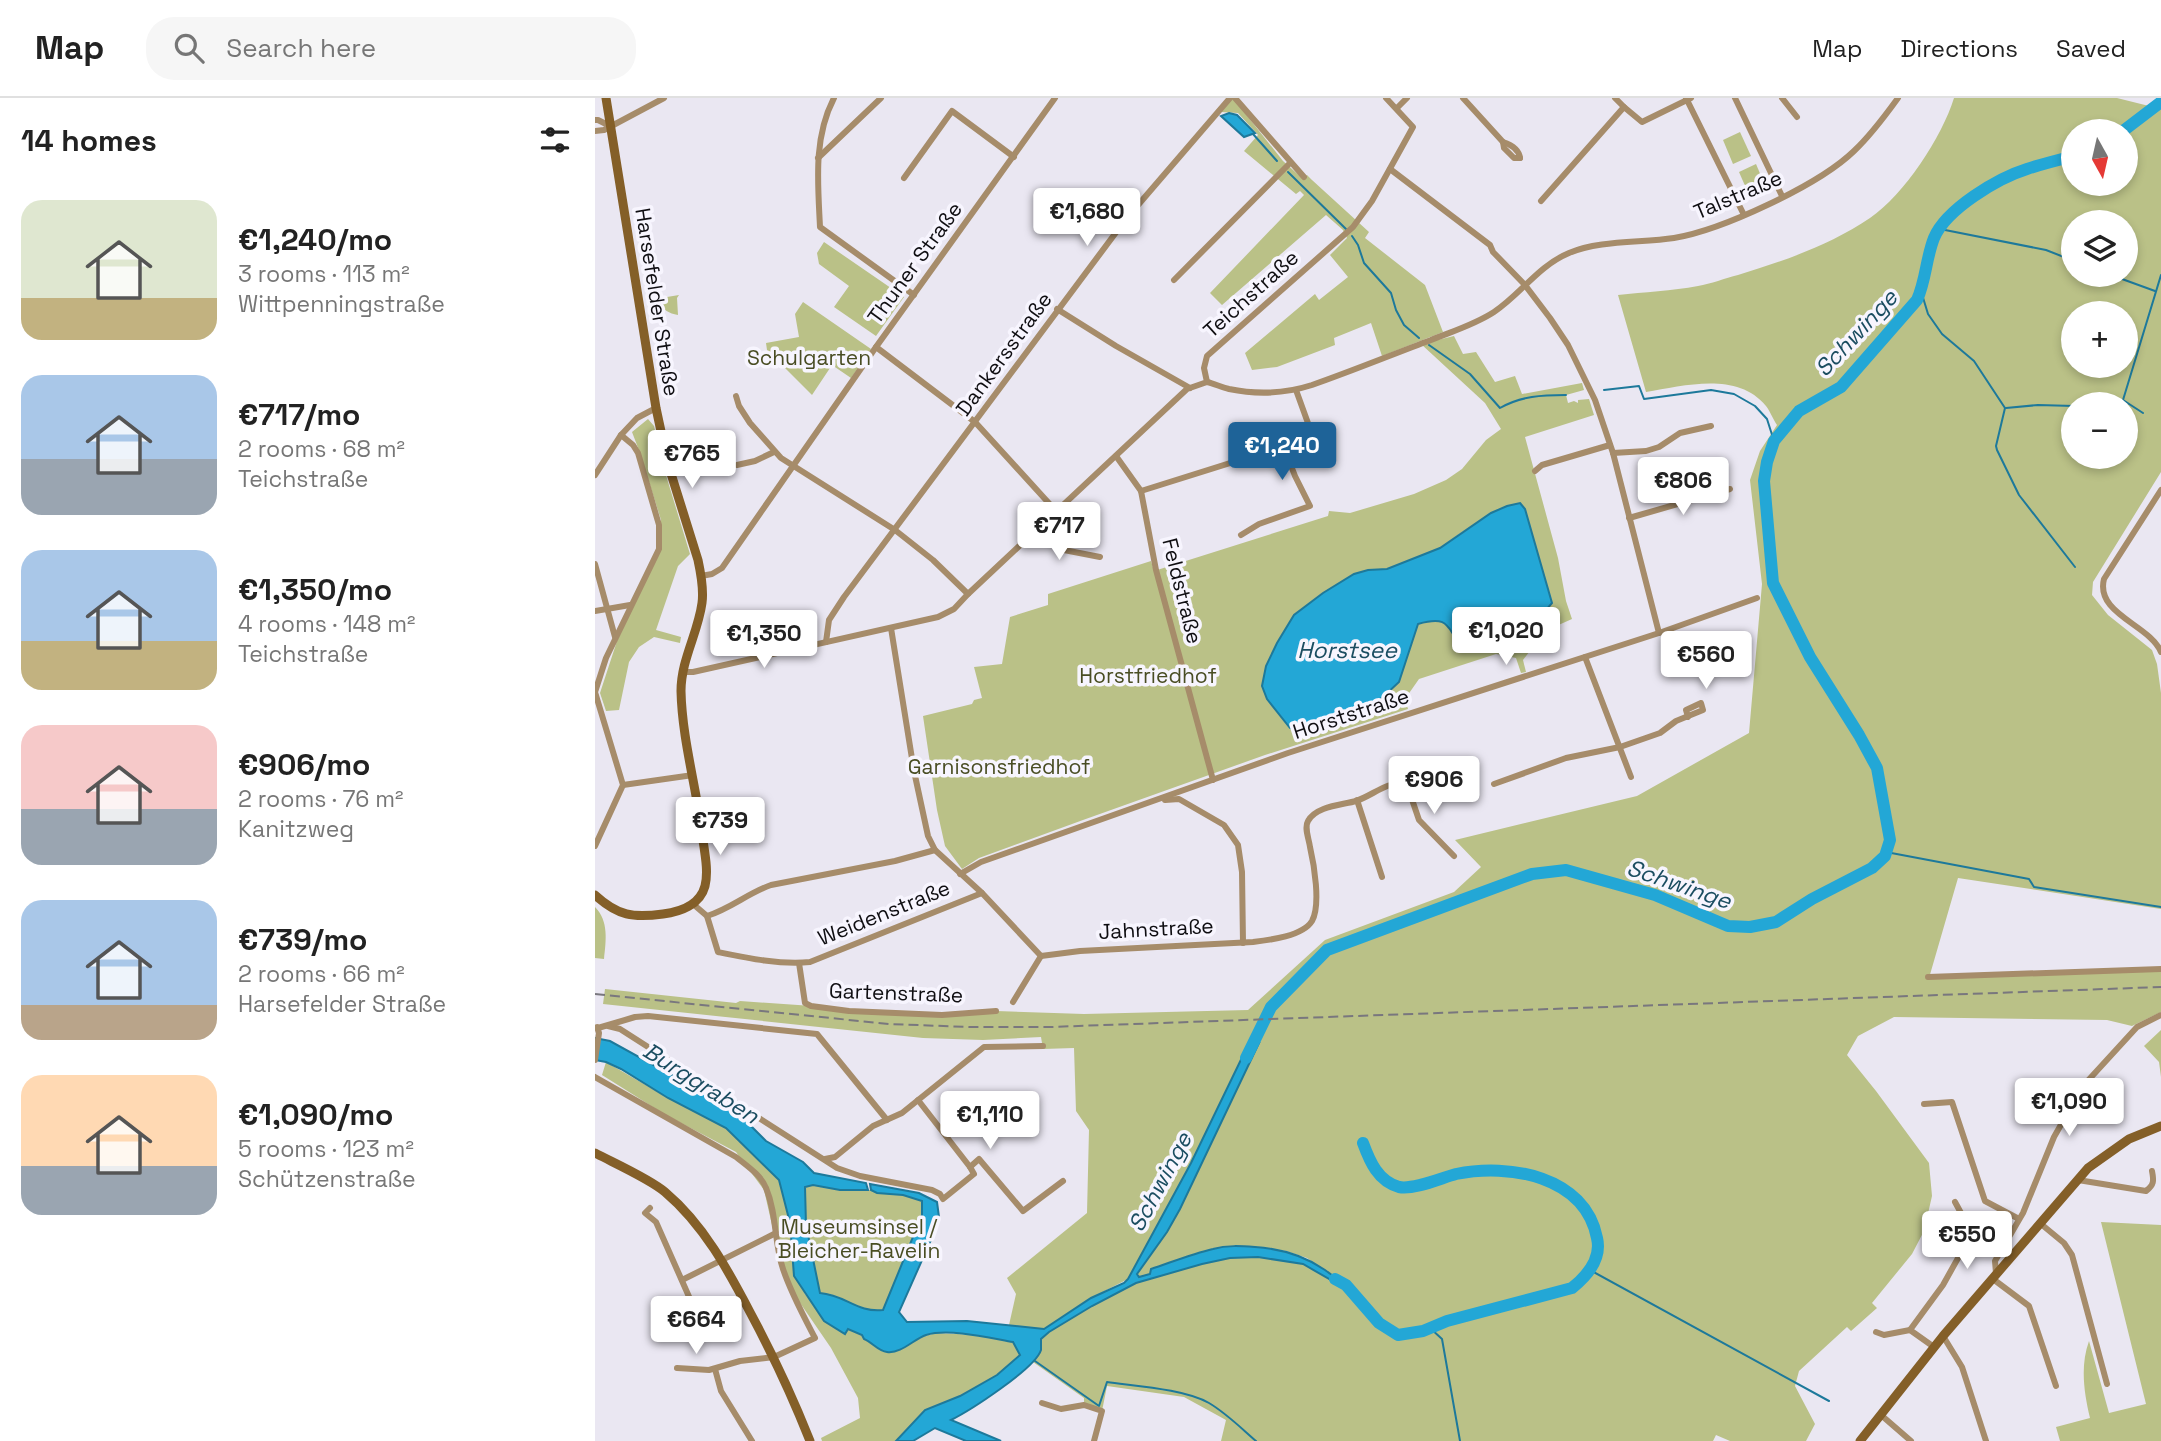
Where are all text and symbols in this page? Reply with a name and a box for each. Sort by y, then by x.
search box [146,17,636,80]
text: Map [35,27,104,69]
icon: search [170,29,208,67]
text: Search here [226,31,376,65]
text: Map [1812,33,1862,64]
text: Directions [1900,33,2018,64]
text: Saved [2056,33,2126,64]
north arrow [2061,119,2139,196]
map controls [2061,119,2138,469]
text: 14 homes [21,121,157,160]
icon: filters [536,121,574,159]
street label: Talstraße [1690,164,1786,225]
pin: €1,680 [1030,188,1144,248]
street label: Thuner Straße [861,196,968,329]
text: €1,680 [1049,196,1125,226]
street label: Harsefelder Straße [629,206,686,398]
button: layers [2061,210,2138,287]
text: €1,240/mo [238,220,392,259]
icon: home [77,228,161,312]
street label: Teichstraße [1197,244,1304,343]
text: 3 rooms · 113 m² [238,259,410,289]
water label: Schwinge [1808,282,1905,383]
street label: Dankersstraße [950,286,1058,421]
text: Wittpenningstraße [238,289,445,319]
button: + [2061,301,2138,378]
park label: Schulgarten [747,344,871,371]
button: − [2061,392,2138,469]
text: €717/mo [238,395,360,434]
icon: home [77,403,161,487]
pin: €1,240 [1225,422,1339,482]
pin: €765 [651,430,733,490]
text: €1,240 [1244,430,1320,460]
text: 2 rooms · 68 m² [238,434,405,464]
text: €765 [664,438,720,468]
pin: €806 [1642,458,1724,517]
text: Teichstraße [238,464,368,494]
text: €806 [1654,465,1712,495]
pin: €717 [1018,503,1100,562]
text: €717 [1033,510,1085,540]
street label: Feldstraße [1156,535,1209,647]
text: €1,350/mo [238,570,392,609]
icon: home [77,578,161,662]
pin: €1,020 [1449,608,1563,667]
text: 4 rooms · 148 m² [238,609,415,639]
pin: €1,350 [707,610,821,670]
text: €1,020 [1468,615,1544,645]
text: €1,350 [726,618,802,648]
pin: €560 [1665,632,1747,691]
water label: Horstsee [1297,635,1398,665]
text: Teichstraße [238,639,368,669]
text: €560 [1677,639,1735,669]
park label: Horstfriedhof [1079,662,1217,689]
street label: Horststraße [1289,682,1412,745]
text: €906/mo [238,745,370,784]
icon: home [77,753,161,837]
park label: Garnisonsfriedhof [908,753,1090,780]
pin: €906 [1393,756,1475,816]
text: €906 [1405,764,1463,794]
text: 2 rooms · 76 m² [238,784,403,814]
pin: €739 [679,798,761,857]
text: €739 [692,805,748,835]
text: Kanitzweg [238,814,354,844]
water label: Schwinge [1623,852,1736,916]
street label: Weidenstraße [814,874,954,951]
street label: Jahnstraße [1098,912,1214,945]
text: €739/mo [238,920,367,959]
icon: home [77,928,161,1012]
text: 2 rooms · 66 m² [238,959,405,989]
street label: Gartenstraße [828,977,964,1008]
text: Harsefelder Straße [238,989,446,1019]
water label: Burggraben [637,1036,765,1131]
pin: €1,090 [2012,1079,2126,1138]
text: €1,090 [2031,1086,2107,1116]
pin: €1,110 [933,1091,1047,1151]
text: €1,090/mo [238,1095,393,1134]
text: €1,110 [956,1099,1024,1129]
icon: home [77,1103,161,1187]
water label: Schwinge [1121,1126,1199,1237]
text: 5 rooms · 123 m² [238,1134,414,1164]
text: Schützenstraße [238,1164,416,1194]
pin: €550 [1926,1212,2008,1271]
park label: Museumsinsel / Bleicher-Ravelin [778,1213,940,1264]
text: €550 [1938,1219,1996,1249]
pin: €664 [655,1296,737,1356]
text: €664 [667,1304,725,1334]

